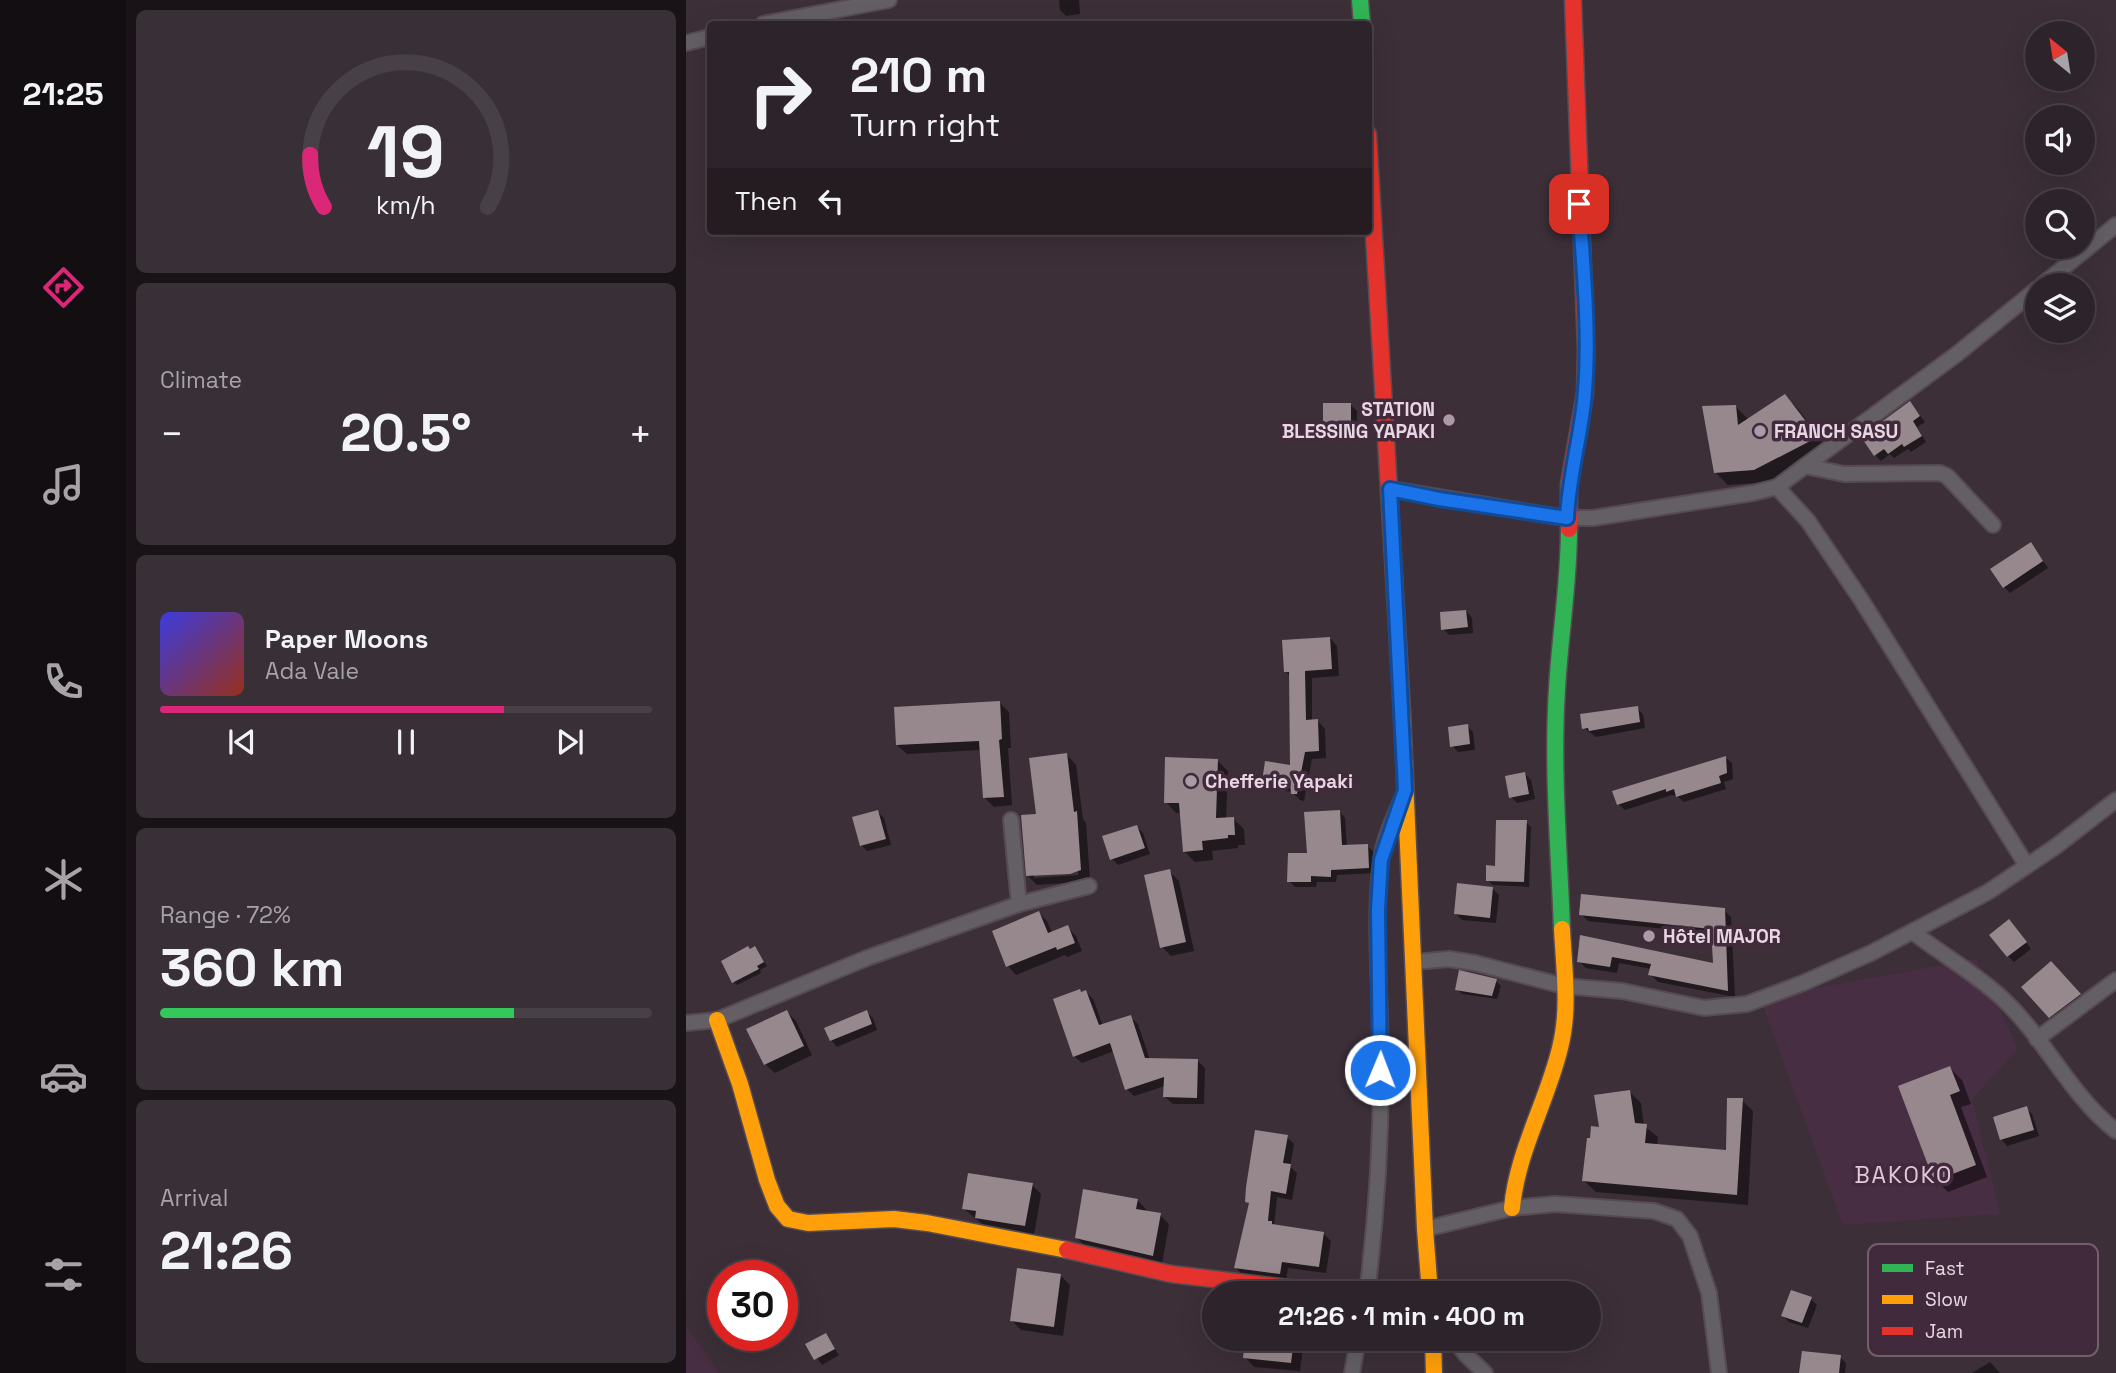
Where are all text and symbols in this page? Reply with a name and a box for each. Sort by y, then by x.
north arrow [2025,21,2095,91]
map controls [2025,21,2095,343]
text: 210 m [850,44,987,106]
icon: right [735,49,826,140]
text: 21:25 [22,74,104,114]
text: Turn right [850,105,1000,145]
button: sound [2025,105,2095,175]
text: 19 [367,106,445,199]
pin [1549,174,1609,234]
icon: left [812,182,850,220]
text: Then [735,184,798,218]
icon: arrive [1560,185,1598,223]
text: km/h [376,189,436,221]
button: search [2025,189,2095,259]
icon: directions [39,263,88,312]
button: layers [2025,273,2095,343]
text: Climate [160,365,242,395]
place label: STATION BLESSING YAPAKI [1282,397,1435,444]
text: 20.5° [340,400,472,466]
text: − [160,410,184,458]
text: + [628,410,652,458]
marker: STATION BLESSING YAPAKI [1441,412,1457,428]
place label: FRANCH SASU [1774,419,1898,444]
marker: FRANCH SASU [1752,423,1768,439]
icon: music [39,460,88,509]
text: Paper Moons [265,622,428,656]
text: Ada Vale [265,656,359,686]
icon: phone [39,657,88,706]
icon: previous [223,723,261,761]
icon: pause [387,723,425,761]
icon: next [551,723,589,761]
place label: Chefferie Yapaki [1205,769,1353,794]
marker: Chefferie Yapaki [1183,773,1199,789]
icon: climate [39,855,88,904]
text: Range · 72% [160,900,291,930]
place label: Hôtel MAJOR [1663,924,1781,949]
marker: Hôtel MAJOR [1641,928,1657,944]
text: 360 km [160,935,344,1001]
position arrow [1343,1033,1417,1107]
icon: car [39,1052,88,1101]
district label: BAKOKO [1854,1160,1954,1190]
text: Arrival [160,1183,228,1213]
text: 21:26 [160,1218,293,1284]
legend [1868,1244,2098,1356]
icon: filters [39,1250,88,1299]
text: Fast [1925,1256,1965,1281]
speed limit sign: 30 [707,1260,798,1351]
text: Slow [1925,1287,1968,1312]
text: 21:26 · 1 min · 400 m [1278,1299,1525,1333]
text: Jam [1925,1319,1963,1344]

